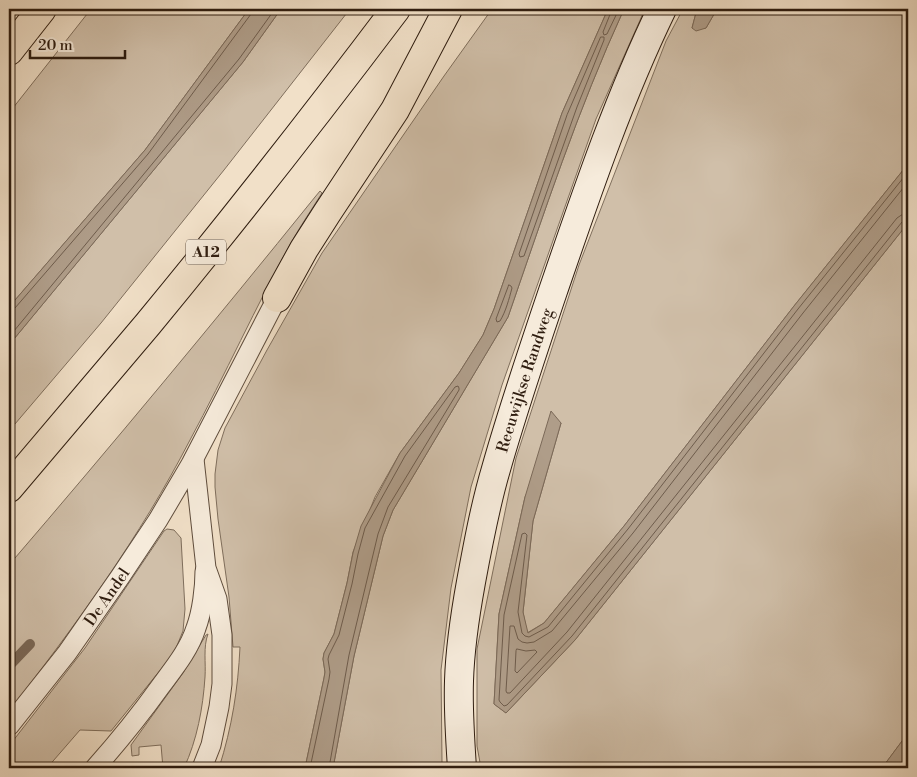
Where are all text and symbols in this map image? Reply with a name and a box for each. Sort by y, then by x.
scale bar [30,28,125,60]
text: 20 m [38,36,73,55]
road number: A12 [186,240,226,264]
street label: Reeuwijkse Randweg [492,305,558,455]
street label: De Andel [80,564,134,630]

